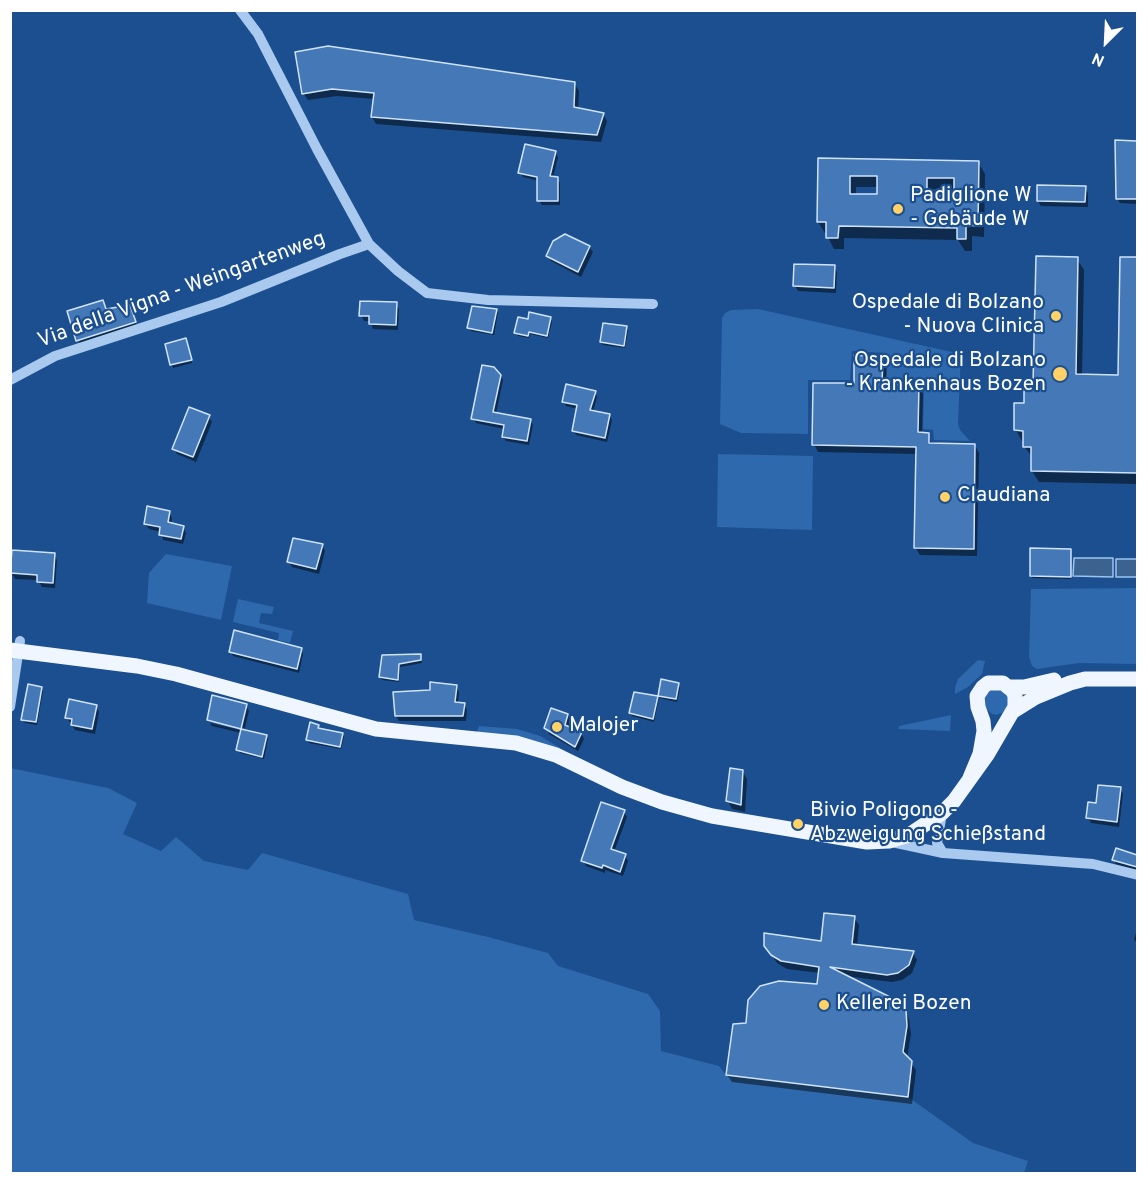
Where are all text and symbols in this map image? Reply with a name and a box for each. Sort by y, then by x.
north arrow [1076,12,1136,72]
text: N [1089,47,1108,70]
place label: Padiglione W - Gebäude W [910,184,1032,234]
marker: Padiglione W - Gebäude W [891,202,905,216]
street label: Via della Vigna - Weingartenweg [35,227,329,355]
place label: Ospedale di Bolzano - Nuova Clinica [852,291,1044,341]
marker: Ospedale di Bolzano - Nuova Clinica [1049,309,1063,323]
place label: Ospedale di Bolzano - Krankenhaus Bozen [845,349,1046,399]
marker: Ospedale di Bolzano - Krankenhaus Bozen [1051,365,1069,383]
place label: Claudiana [957,484,1050,510]
marker: Claudiana [938,490,952,504]
place label: Malojer [569,714,639,740]
marker: Malojer [550,720,564,734]
place label: Bivio Poligono - Abzweigung Schießstand [810,799,1046,849]
marker: Bivio Poligono - Abzweigung Schießstand [791,817,805,831]
place label: Kellerei Bozen [836,992,972,1018]
marker: Kellerei Bozen [817,998,831,1012]

